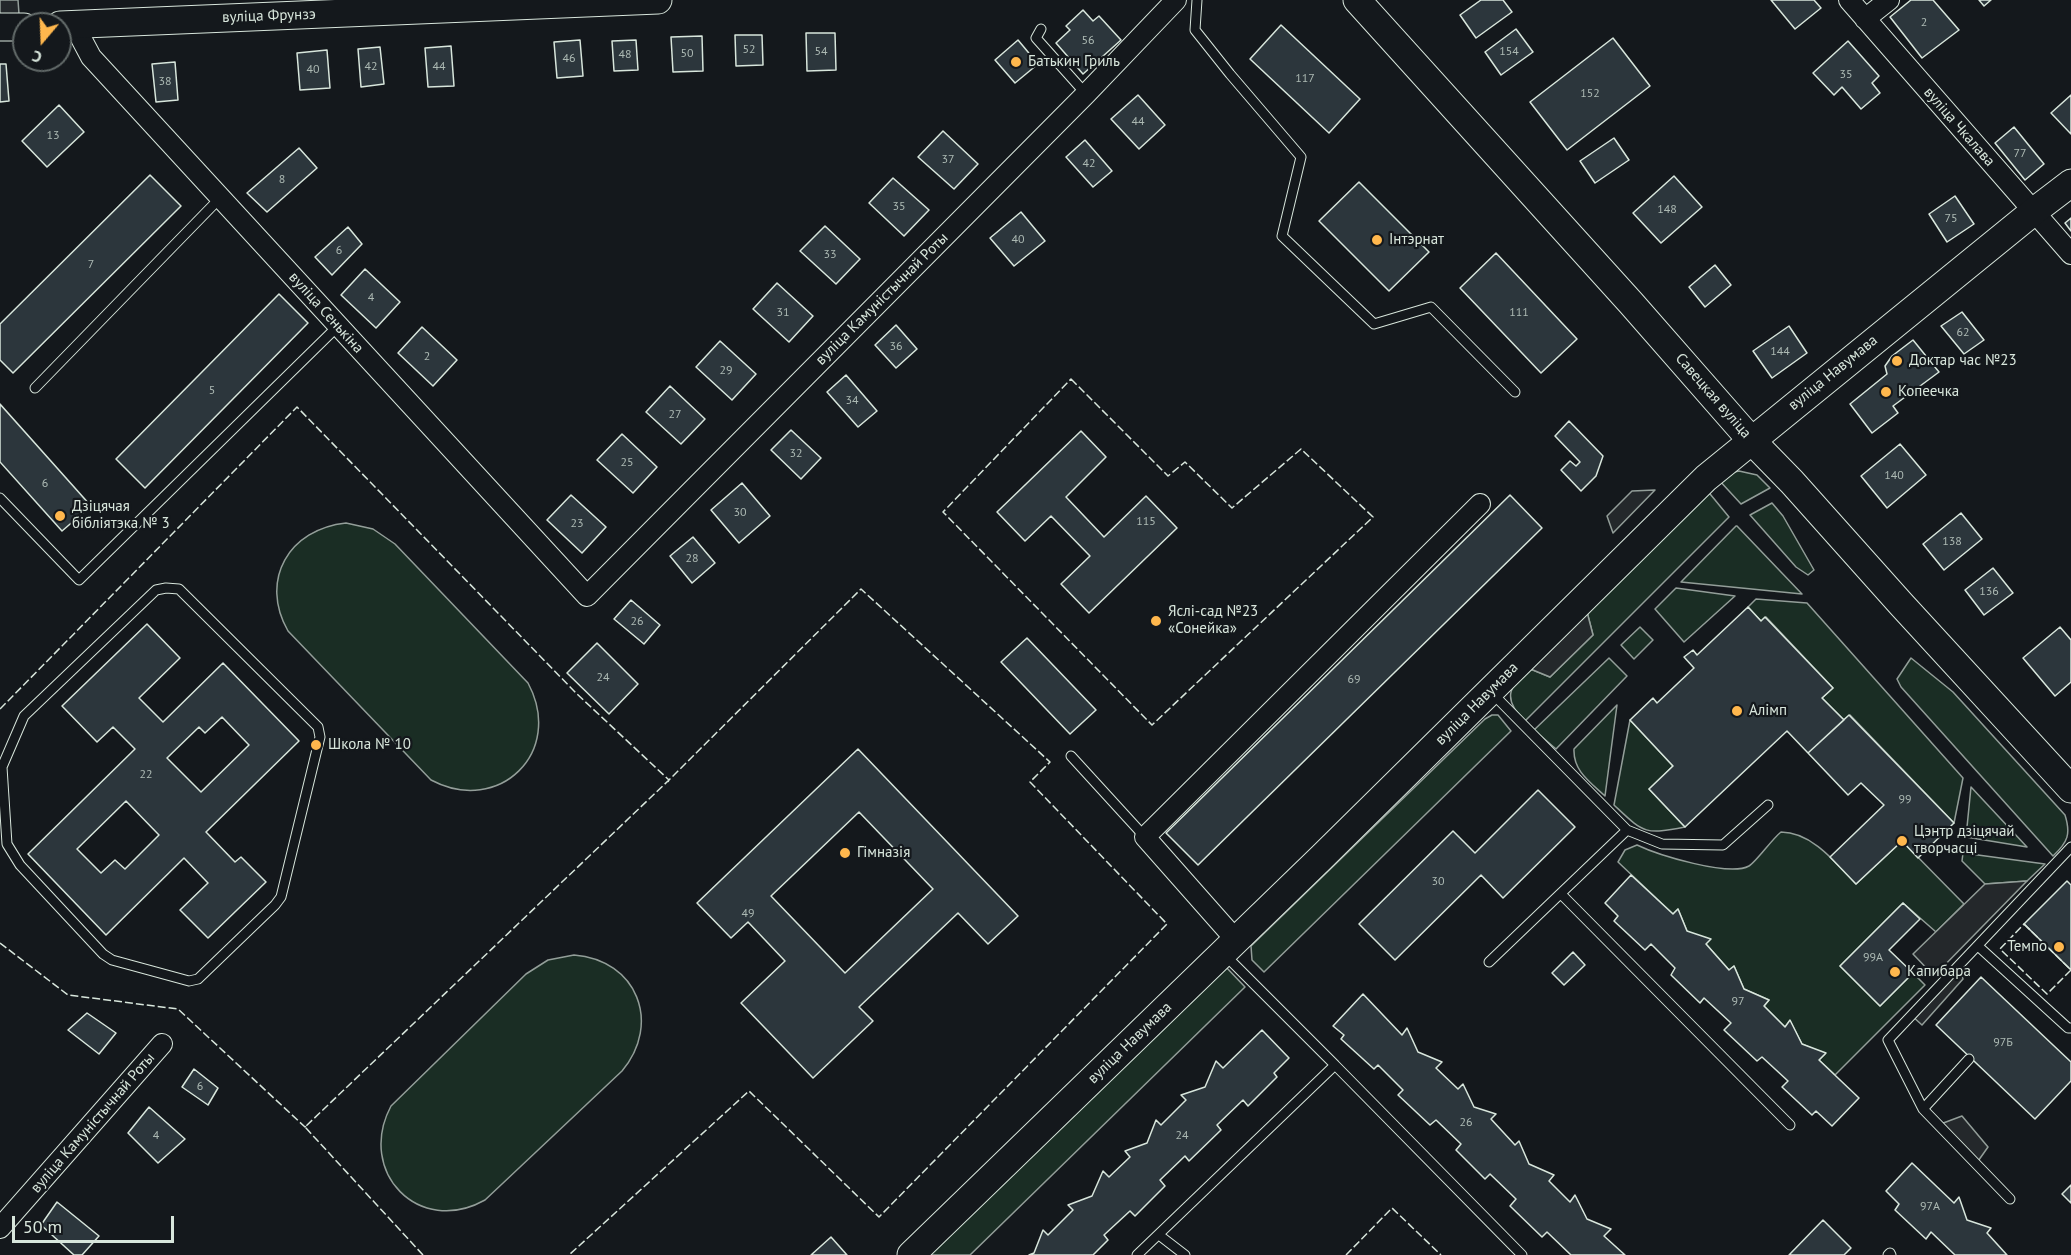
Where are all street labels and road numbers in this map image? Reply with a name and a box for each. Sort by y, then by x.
street label: вуліца Фрунзэ [222,5,316,27]
street label: вуліца Чкалава [1920,84,1998,170]
street label: вуліца Камуністычнай Роты [812,229,952,369]
street label: вуліца Сенькіна [285,269,367,357]
street label: вуліца Навумава [1785,332,1881,414]
street label: Савецкая вуліца [1671,350,1755,442]
street label: вуліца Навумава [1432,659,1522,749]
street label: вуліца Навумава [1084,998,1176,1088]
street label: вуліца Камуністычнай Роты [27,1049,159,1197]

